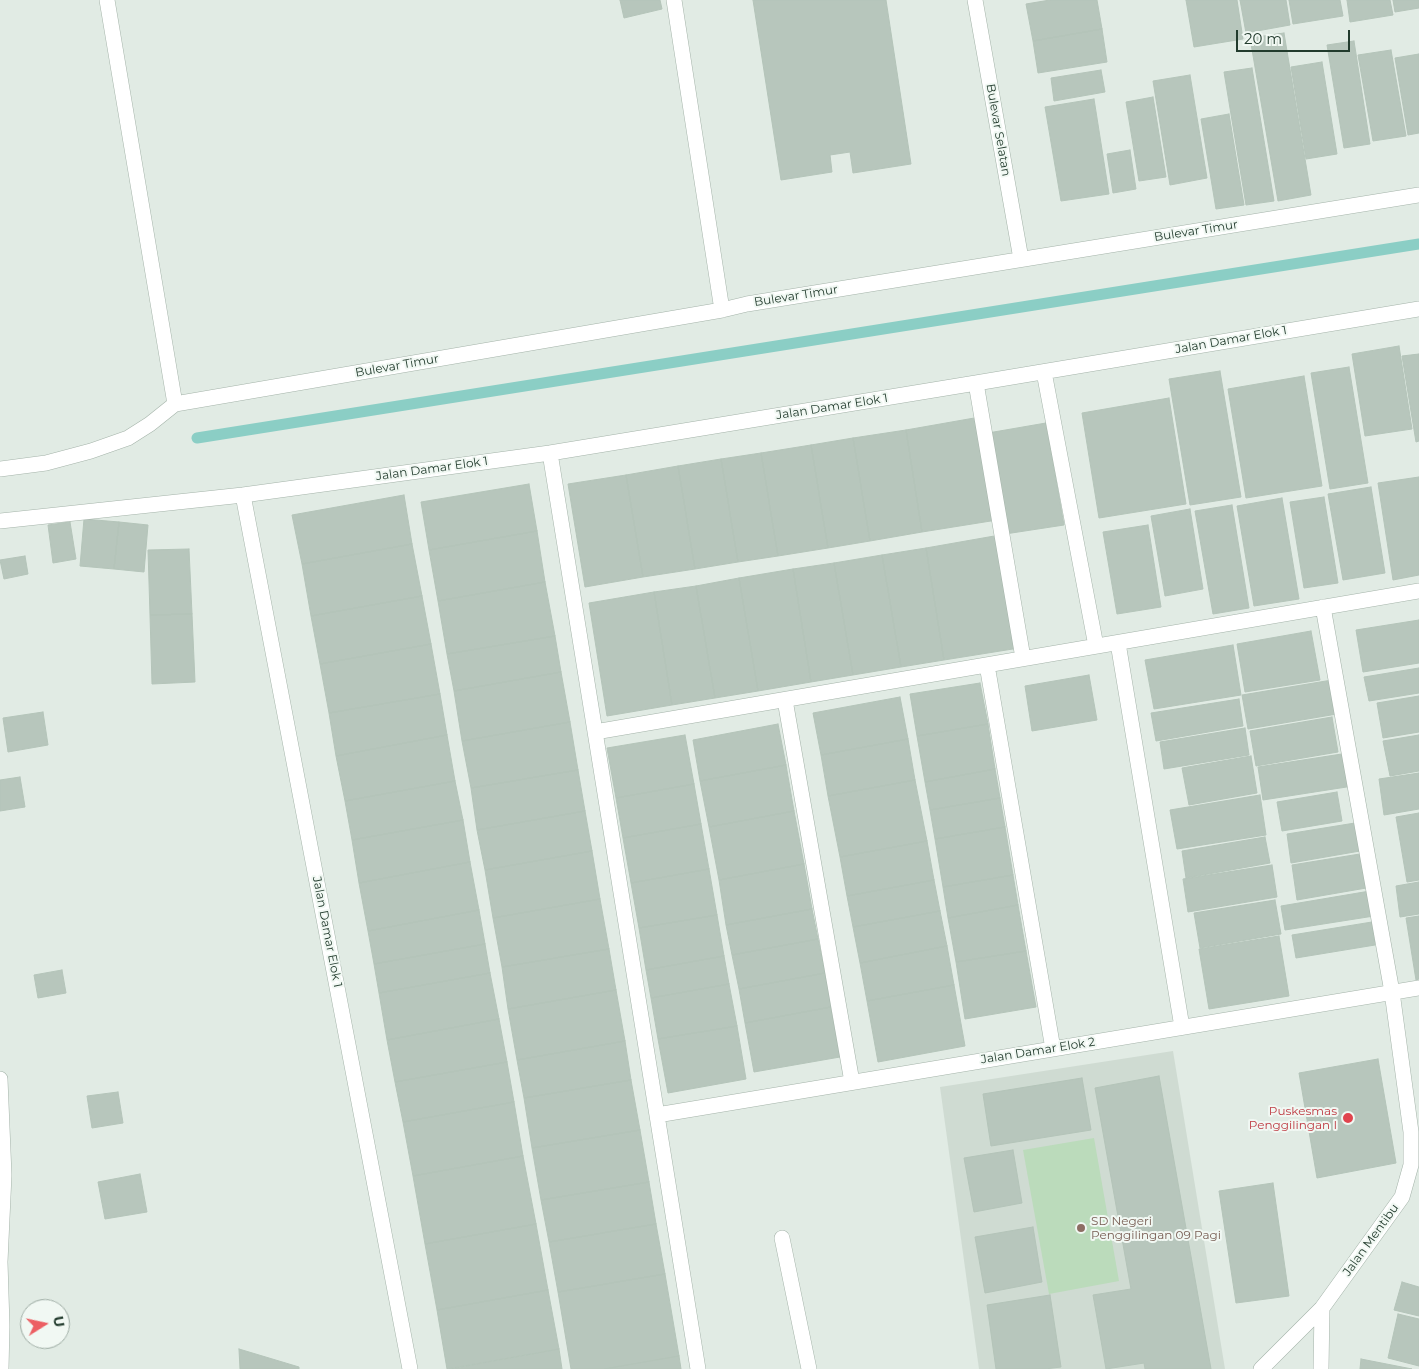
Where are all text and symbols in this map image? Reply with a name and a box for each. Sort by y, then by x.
scale bar [1239,20,1353,52]
text: 20 m [1244,29,1282,48]
street label: Bulevar Selatan [983,83,1013,177]
street label: Bulevar Timur [1153,217,1239,245]
street label: Bulevar Timur [753,282,839,310]
street label: Jalan Damar Elok 1 [1174,323,1288,357]
street label: Bulevar Timur [354,352,440,380]
street label: Jalan Damar Elok 1 [775,391,889,423]
street label: Jalan Damar Elok 1 [375,454,489,484]
street label: Jalan Damar Elok 1 [309,875,345,989]
street label: Jalan Damar Elok 2 [980,1035,1096,1067]
place label: Puskesmas Penggilingan I [1249,1104,1337,1132]
marker: Puskesmas Penggilingan I [1341,1111,1355,1125]
street label: Jalan Mentibu [1340,1201,1402,1279]
place label: SD Negeri Penggilingan 09 Pagi [1091,1214,1221,1242]
marker: SD Negeri Penggilingan 09 Pagi [1075,1222,1087,1234]
north arrow [20,1299,70,1349]
text: U [49,1315,69,1329]

